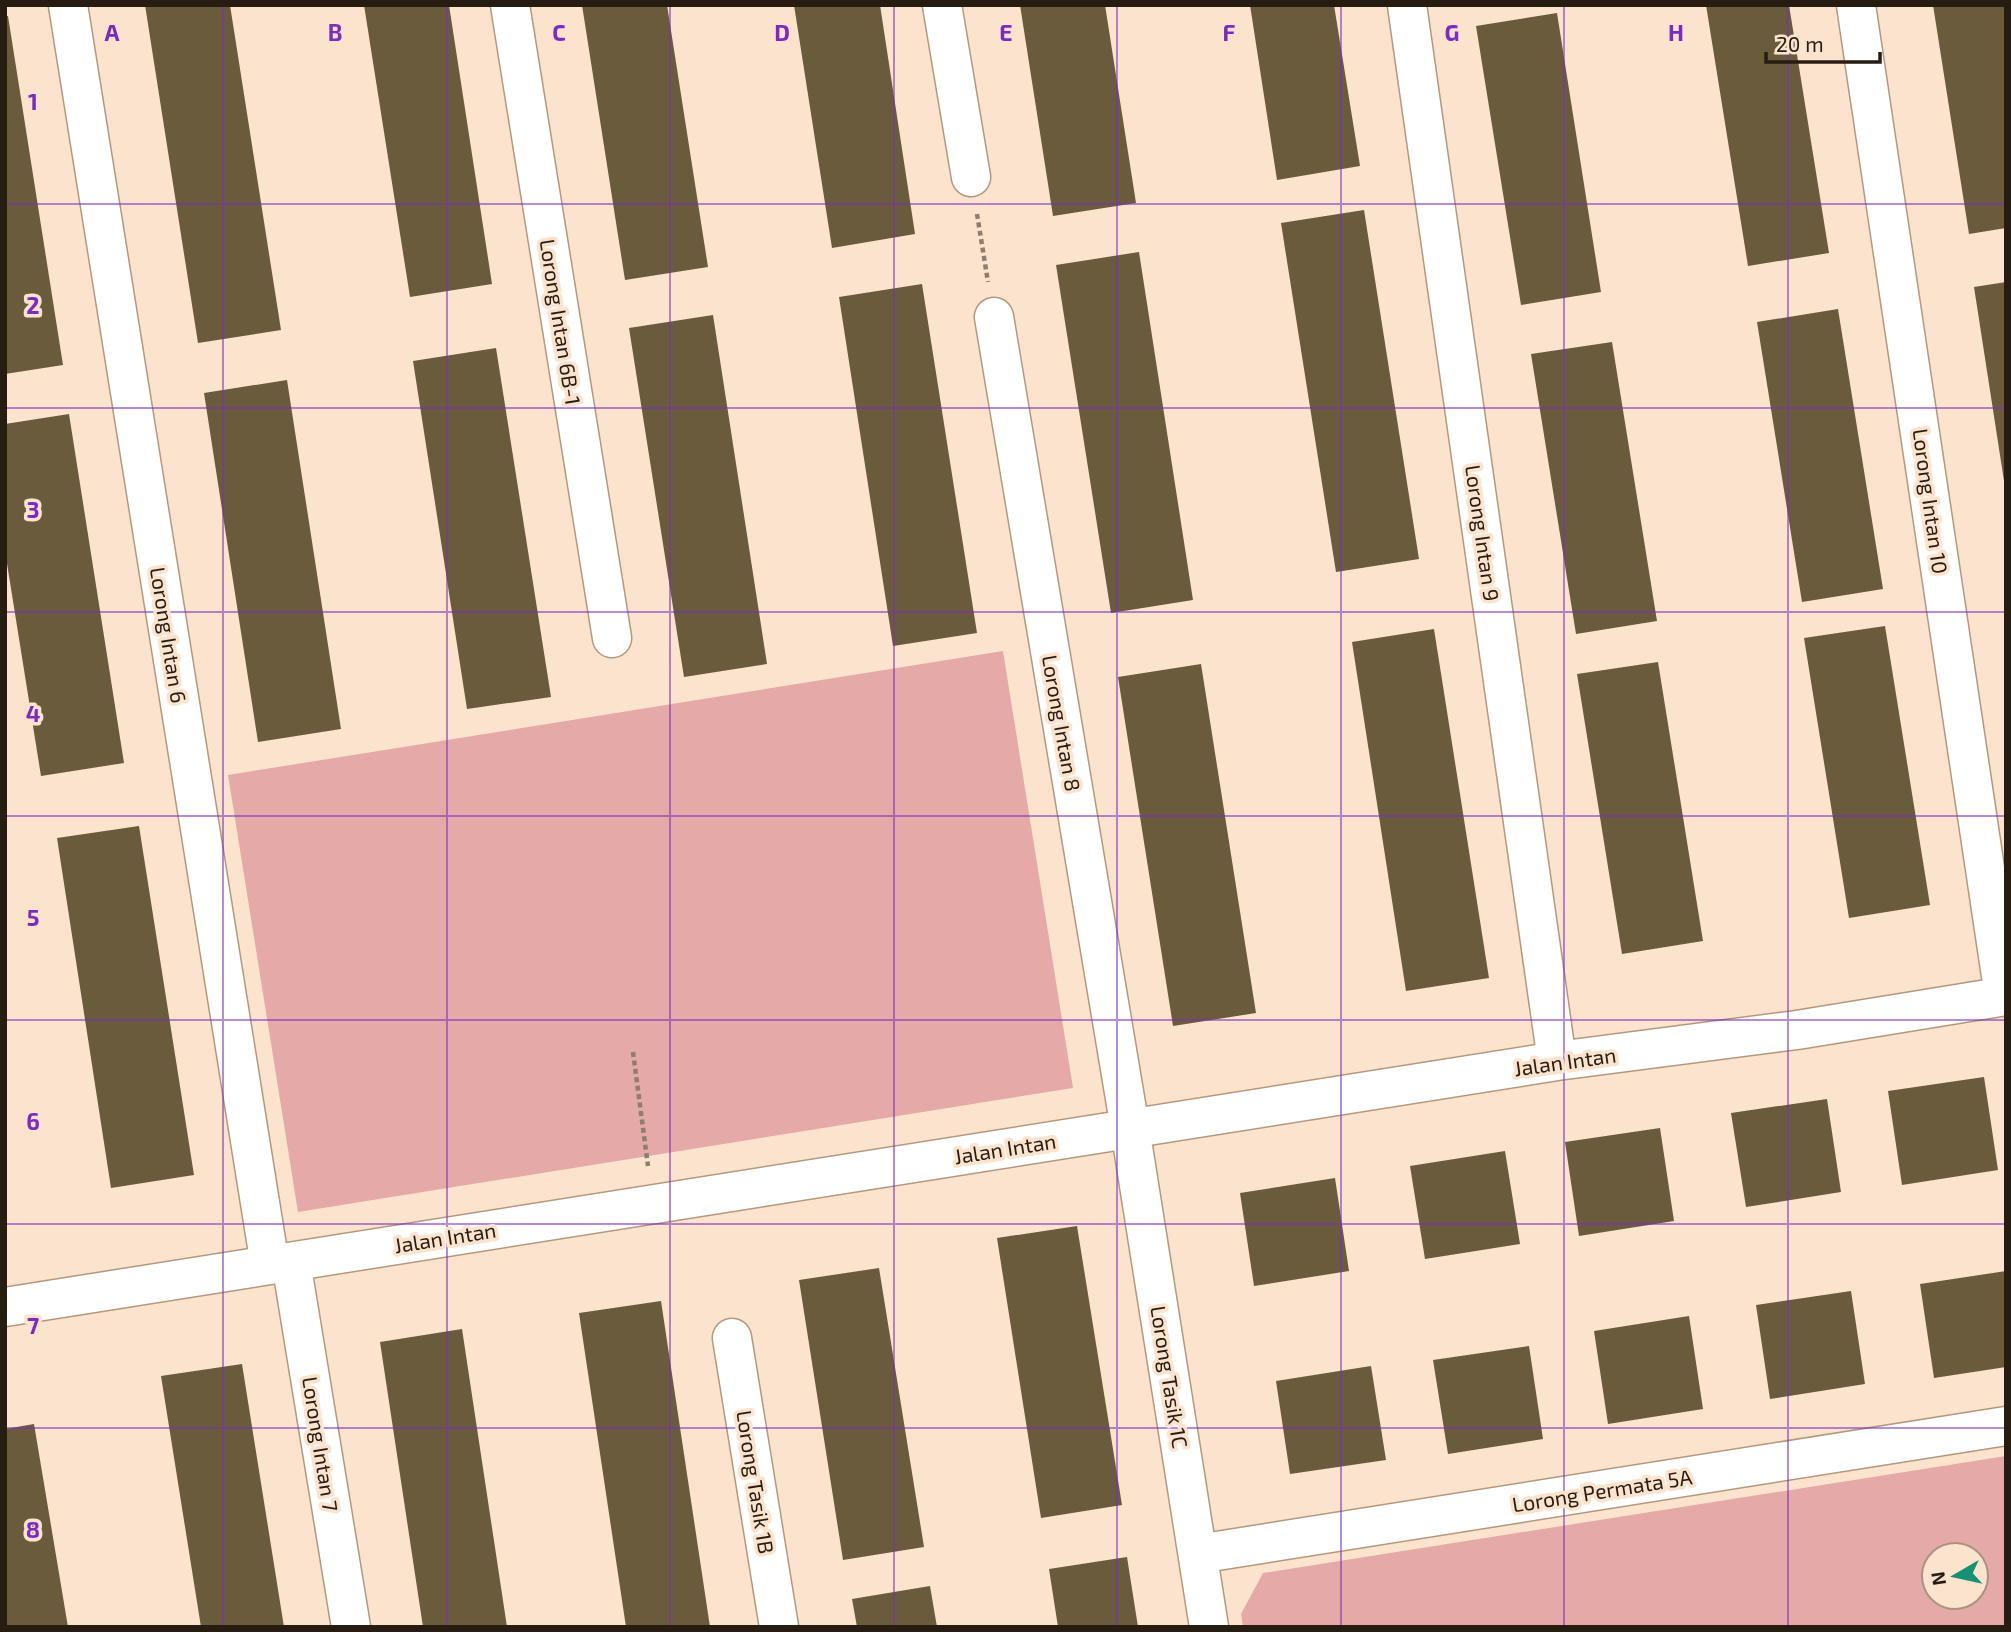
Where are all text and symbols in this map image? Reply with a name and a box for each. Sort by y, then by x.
text: A [104,18,120,46]
text: B [328,18,342,46]
text: C [552,18,566,46]
text: D [774,18,790,46]
text: E [999,18,1013,46]
text: F [1223,18,1236,46]
text: G [1445,18,1459,46]
text: H [1668,18,1684,46]
scale bar [1766,21,1880,65]
text: 20 m [1776,31,1824,56]
text: 1 [28,87,38,115]
street label: Lorong Intan 6B-1 [536,237,586,407]
text: 2 [26,291,40,319]
street label: Lorong Intan 10 [1908,427,1954,575]
street label: Lorong Intan 9 [1461,463,1505,603]
text: 3 [26,495,40,523]
street label: Lorong Intan 6 [146,565,192,705]
street label: Lorong Intan 8 [1038,653,1086,793]
text: 4 [26,699,40,727]
text: 5 [27,903,39,931]
street label: Jalan Intan [1512,1041,1618,1081]
text: 6 [26,1107,40,1135]
street label: Jalan Intan [952,1128,1058,1168]
street label: Jalan Intan [392,1217,498,1257]
street label: Lorong Tasik 1C [1146,1304,1194,1450]
text: 7 [27,1311,39,1339]
street label: Lorong Intan 7 [298,1375,344,1513]
street label: Lorong Tasik 1B [732,1408,780,1556]
street label: Lorong Permata 5A [1510,1463,1694,1517]
text: 8 [26,1515,40,1543]
north arrow [1920,1541,1990,1611]
text: N [1925,1570,1950,1587]

